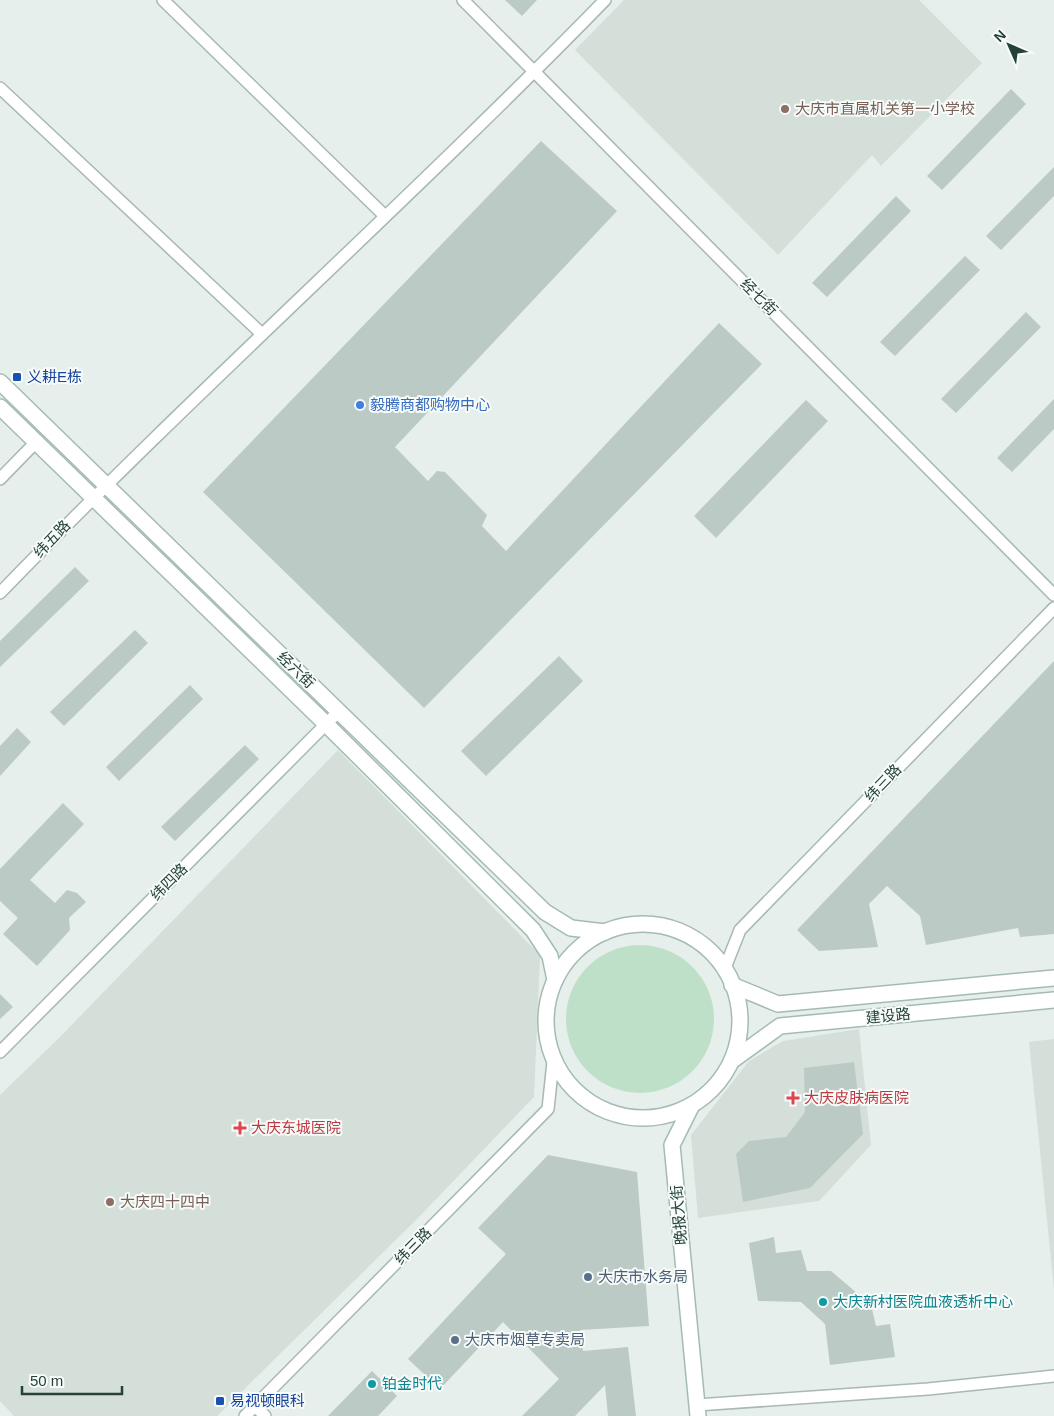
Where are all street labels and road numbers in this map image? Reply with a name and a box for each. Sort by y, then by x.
street label: 经七街 [737,275,781,319]
street label: 纬五路 [30,517,73,561]
street label: 经六街 [274,648,318,691]
street label: 纬三路 [861,761,904,805]
street label: 纬四路 [147,860,191,904]
street label: 建设路 [865,1005,911,1026]
street label: 晚报大街 [667,1184,690,1246]
street label: 纬三路 [391,1224,435,1268]

